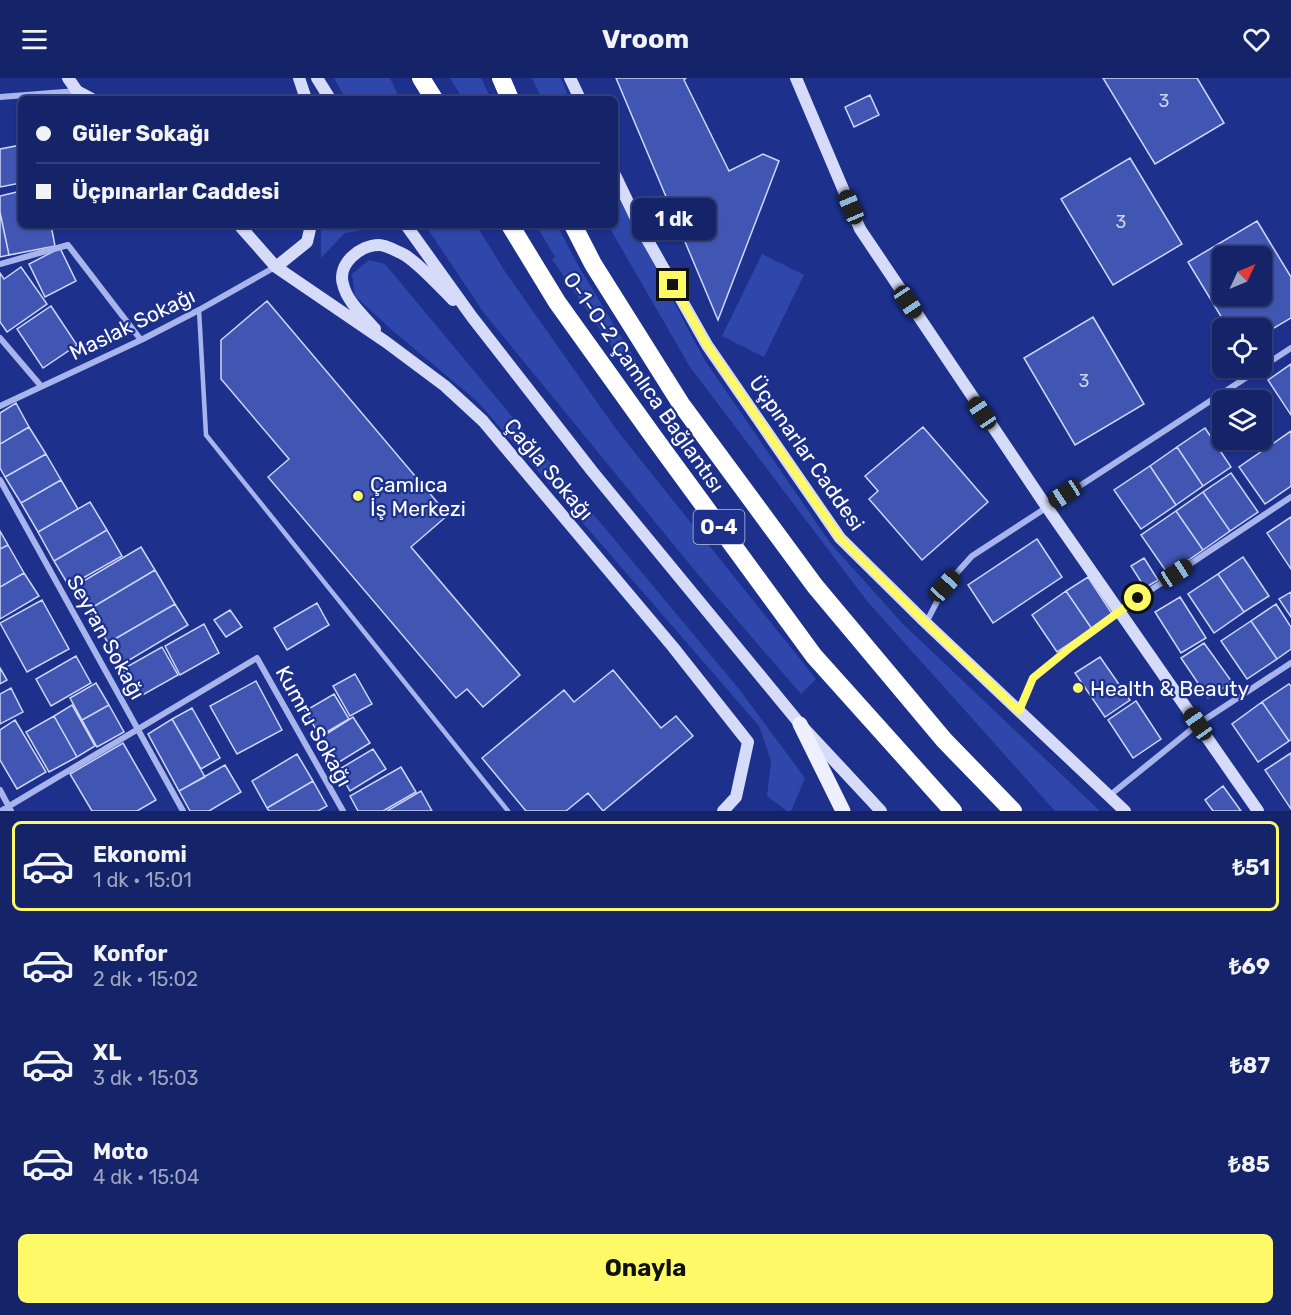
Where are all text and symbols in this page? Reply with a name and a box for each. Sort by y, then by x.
icon: menu [18,23,51,56]
text: Vroom [602,23,689,55]
icon: heart [1240,23,1273,56]
house number: 3 [1159,90,1169,112]
text: Güler Sokağı [72,120,209,147]
text: Üçpınarlar Caddesi [72,178,279,205]
car [836,187,866,227]
callout: 1 dk [631,198,715,240]
text: 1 dk [655,207,693,231]
house number: 3 [1116,211,1126,233]
north arrow [1212,246,1272,306]
map controls [1212,246,1272,450]
street label: O-1-O-2 Çamlıca Bağlantısı [558,267,730,497]
route end [659,271,686,298]
car [890,282,926,322]
street label: Maslak Sokağı [65,283,199,365]
button: locate [1212,318,1272,378]
house number: 3 [1079,370,1089,392]
street label: Üçpınarlar Caddesi [744,371,870,535]
button: layers [1212,390,1272,450]
car [964,393,1000,433]
street label: Çağla Sokağı [499,413,599,525]
place label: Çamlıca İş Merkezi [370,472,466,521]
car [1045,477,1085,511]
marker: Çamlıca İş Merkezi [351,489,365,503]
road number: O-4 [694,510,744,544]
car [1156,556,1196,590]
car [926,567,964,605]
street label: Seyran Sokağı [62,570,150,704]
route start [1124,584,1151,611]
street label: Kumru Sokağı [271,661,357,791]
place label: Health & Beauty [1090,676,1250,701]
marker: Health & Beauty [1071,681,1085,695]
car [1180,704,1216,744]
icon: car [21,839,75,893]
text: Ekonomi [93,841,187,868]
text: ₺51 [1232,854,1270,881]
text: 1 dk · 15:01 [93,868,192,892]
icon: car [21,938,75,992]
text: Konfor [93,940,167,967]
text: ₺69 [1229,953,1270,980]
text: 2 dk · 15:02 [93,967,198,991]
icon: car [21,1037,75,1091]
text: XL [93,1039,121,1066]
text: ₺87 [1230,1052,1270,1079]
text: 3 dk · 15:03 [93,1066,199,1090]
icon: car [21,1136,75,1190]
text: Moto [93,1138,148,1165]
text: ₺85 [1228,1151,1270,1178]
text: 4 dk · 15:04 [93,1165,199,1189]
button: Onayla [18,1234,1273,1303]

